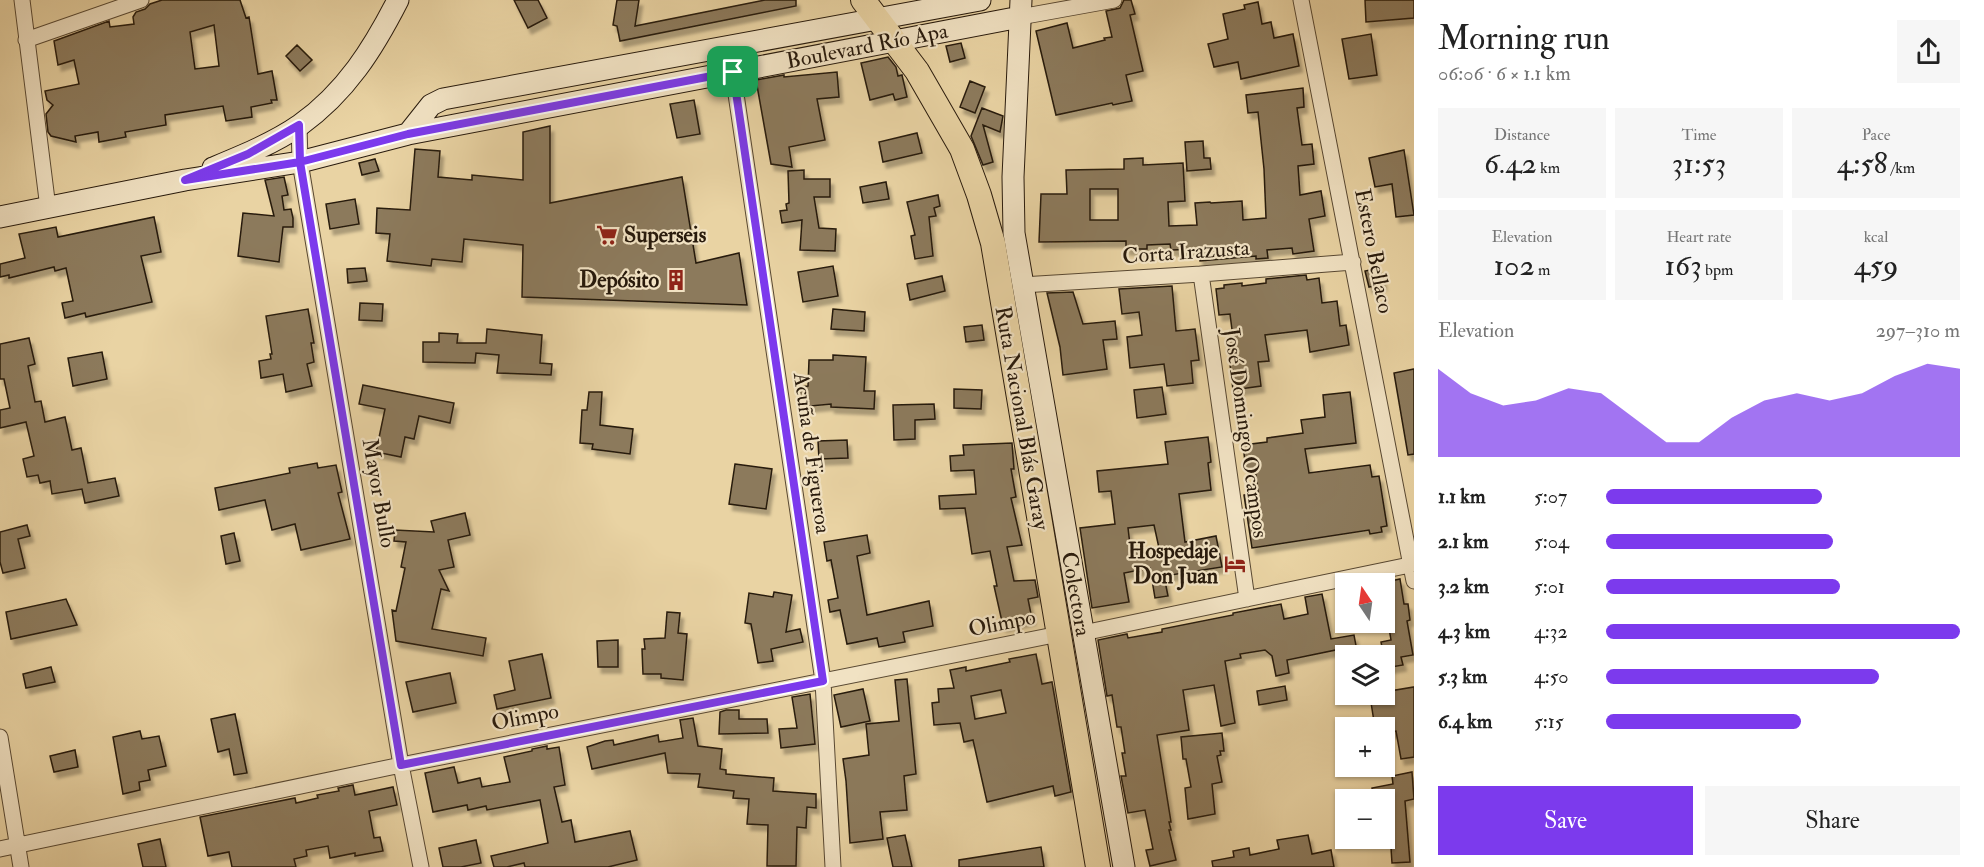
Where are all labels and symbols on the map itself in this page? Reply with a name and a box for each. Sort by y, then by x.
street label: Boulevard Río Apa [784,16,951,76]
pin [707,46,758,97]
street label: Estero Bellaco [1348,186,1400,316]
place label: Superseis [624,221,707,250]
supermarket icon: Superseis [595,223,619,247]
street label: Corta Irazusta [1121,234,1252,270]
place label: Depósito [579,266,659,295]
building icon: Depósito [664,268,688,292]
street label: Ruta Nacional Blás Garay [988,304,1056,533]
street label: José Domingo Ocampos [1216,325,1275,540]
street label: Acuña de Figueroa [787,369,837,536]
street label: Mayor Bullo [356,436,402,550]
place label: Hospedaje Don Juan [1128,537,1219,591]
street label: Colectora [1055,550,1097,639]
hotel icon: Hospedaje Don Juan [1223,552,1247,576]
north arrow [1335,573,1395,633]
street label: Olimpo [966,603,1038,644]
street label: Olimpo [489,697,561,738]

